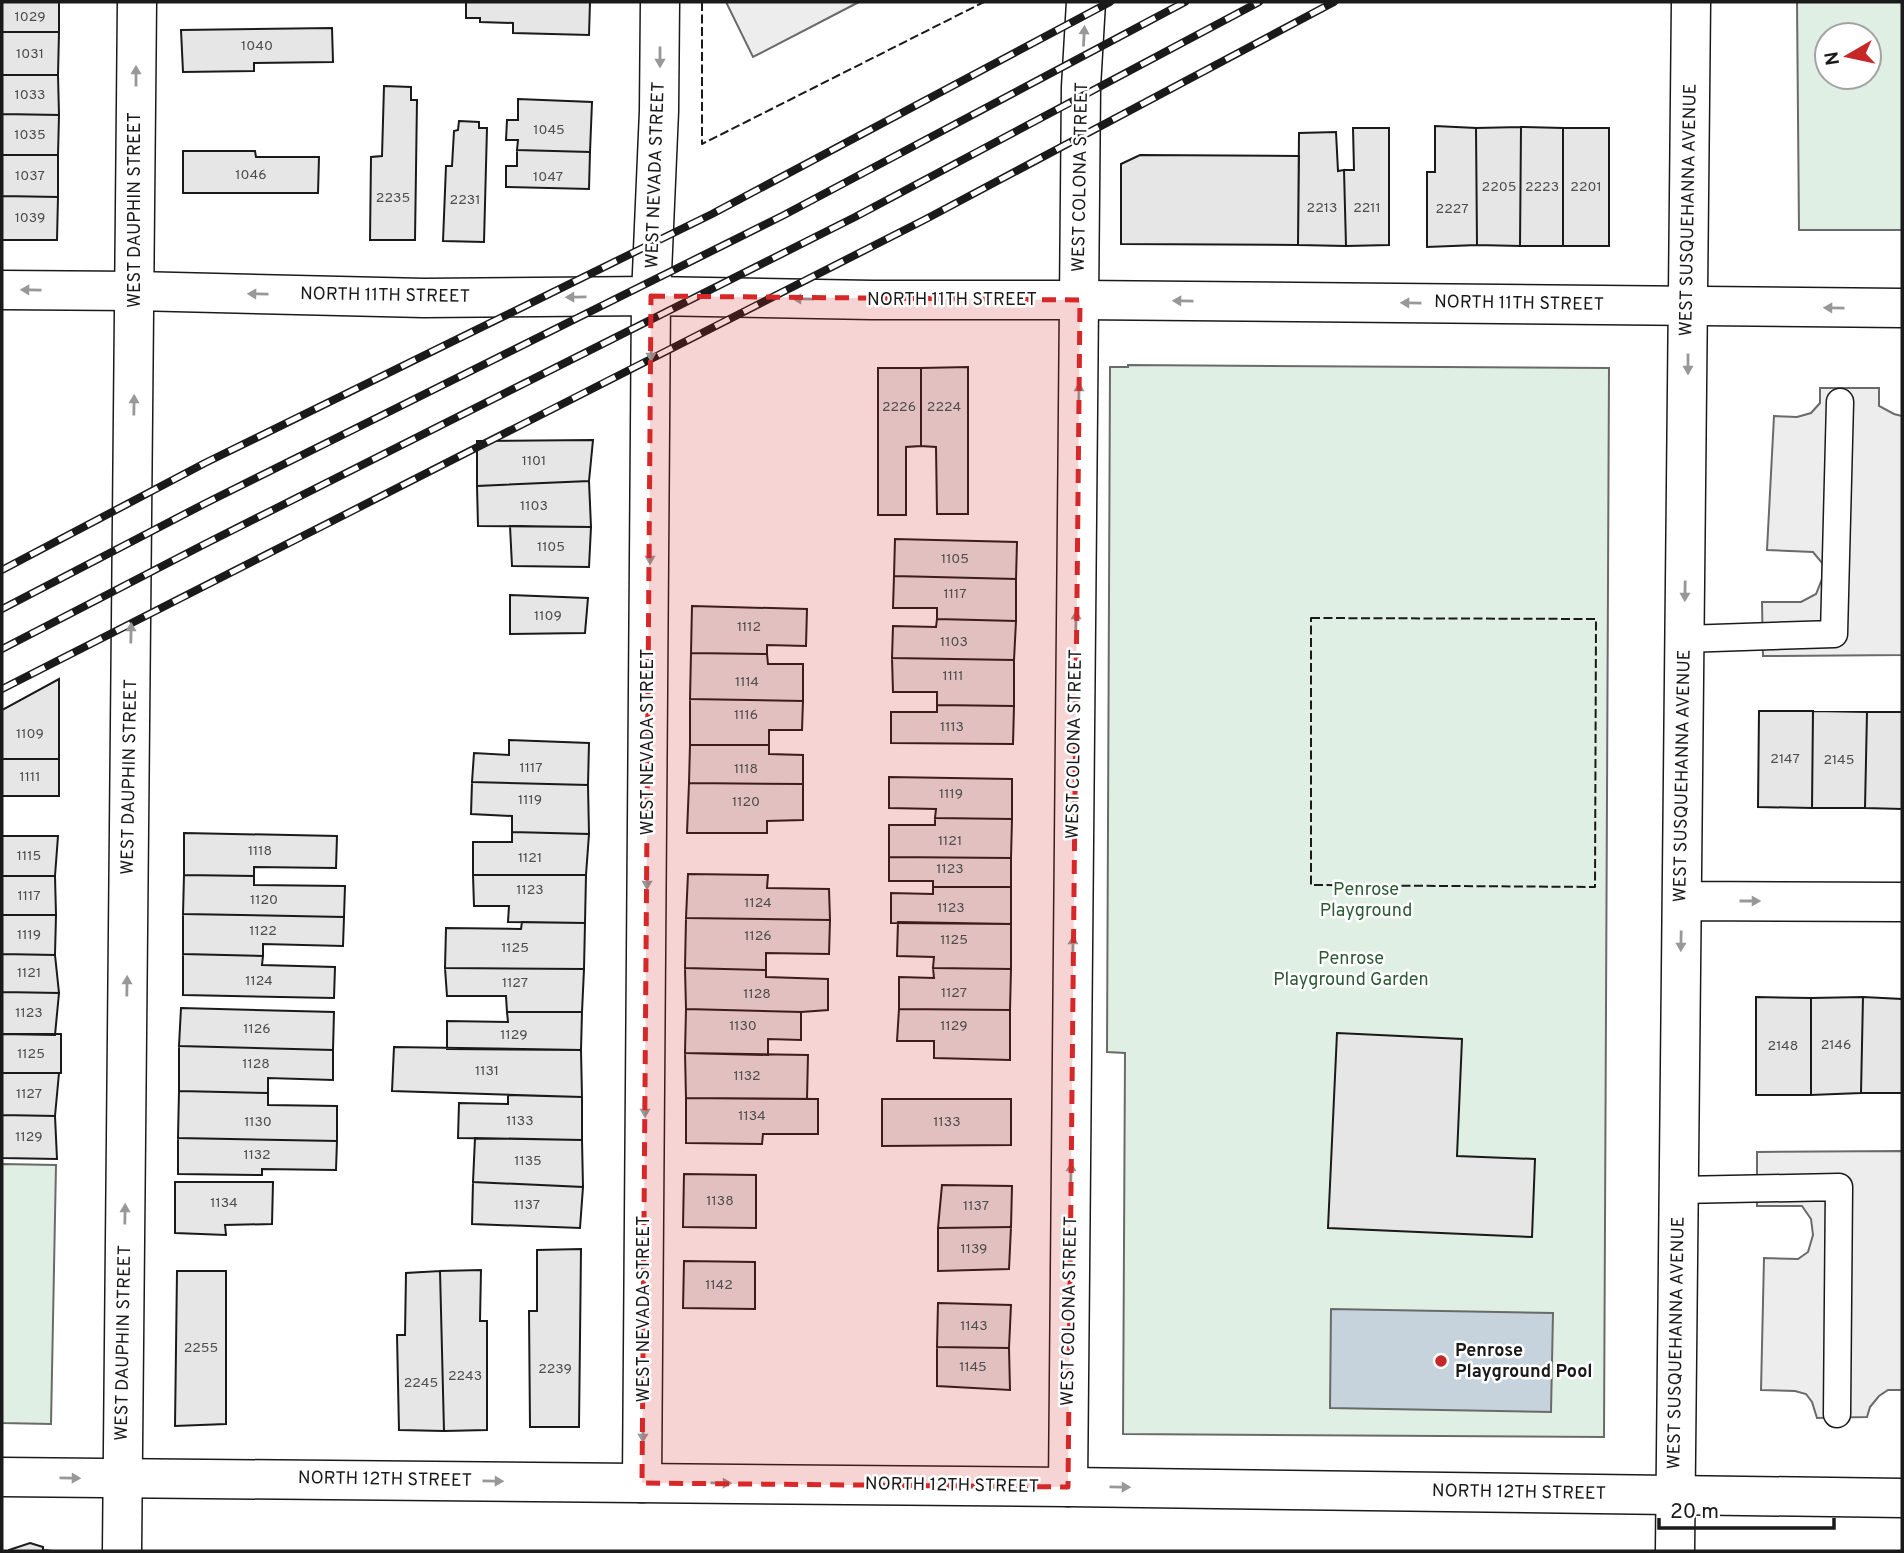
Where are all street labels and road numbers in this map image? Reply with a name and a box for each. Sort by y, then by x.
street label: WEST NEVADA STREET [641,81,671,269]
street label: WEST COLONA STREET [1068,82,1094,272]
street label: WEST SUSQUEHANNA AVENUE [1675,83,1703,337]
street label: WEST DAUPHIN STREET [124,112,147,308]
street label: NORTH 11TH STREET [300,283,470,309]
street label: NORTH 11TH STREET [867,289,1037,312]
street label: NORTH 11TH STREET [1434,291,1604,317]
street label: WEST NEVADA STREET [637,648,660,836]
street label: WEST COLONA STREET [1062,649,1088,839]
street label: WEST SUSQUEHANNA AVENUE [1669,649,1697,903]
street label: WEST DAUPHIN STREET [117,679,143,875]
street label: WEST NEVADA STREET [633,1215,656,1403]
street label: WEST COLONA STREET [1057,1216,1083,1406]
street label: WEST SUSQUEHANNA AVENUE [1663,1216,1691,1470]
street label: WEST DAUPHIN STREET [111,1245,137,1441]
street label: NORTH 12TH STREET [298,1467,472,1493]
street label: NORTH 12TH STREET [865,1473,1039,1499]
street label: NORTH 12TH STREET [1432,1480,1606,1506]

